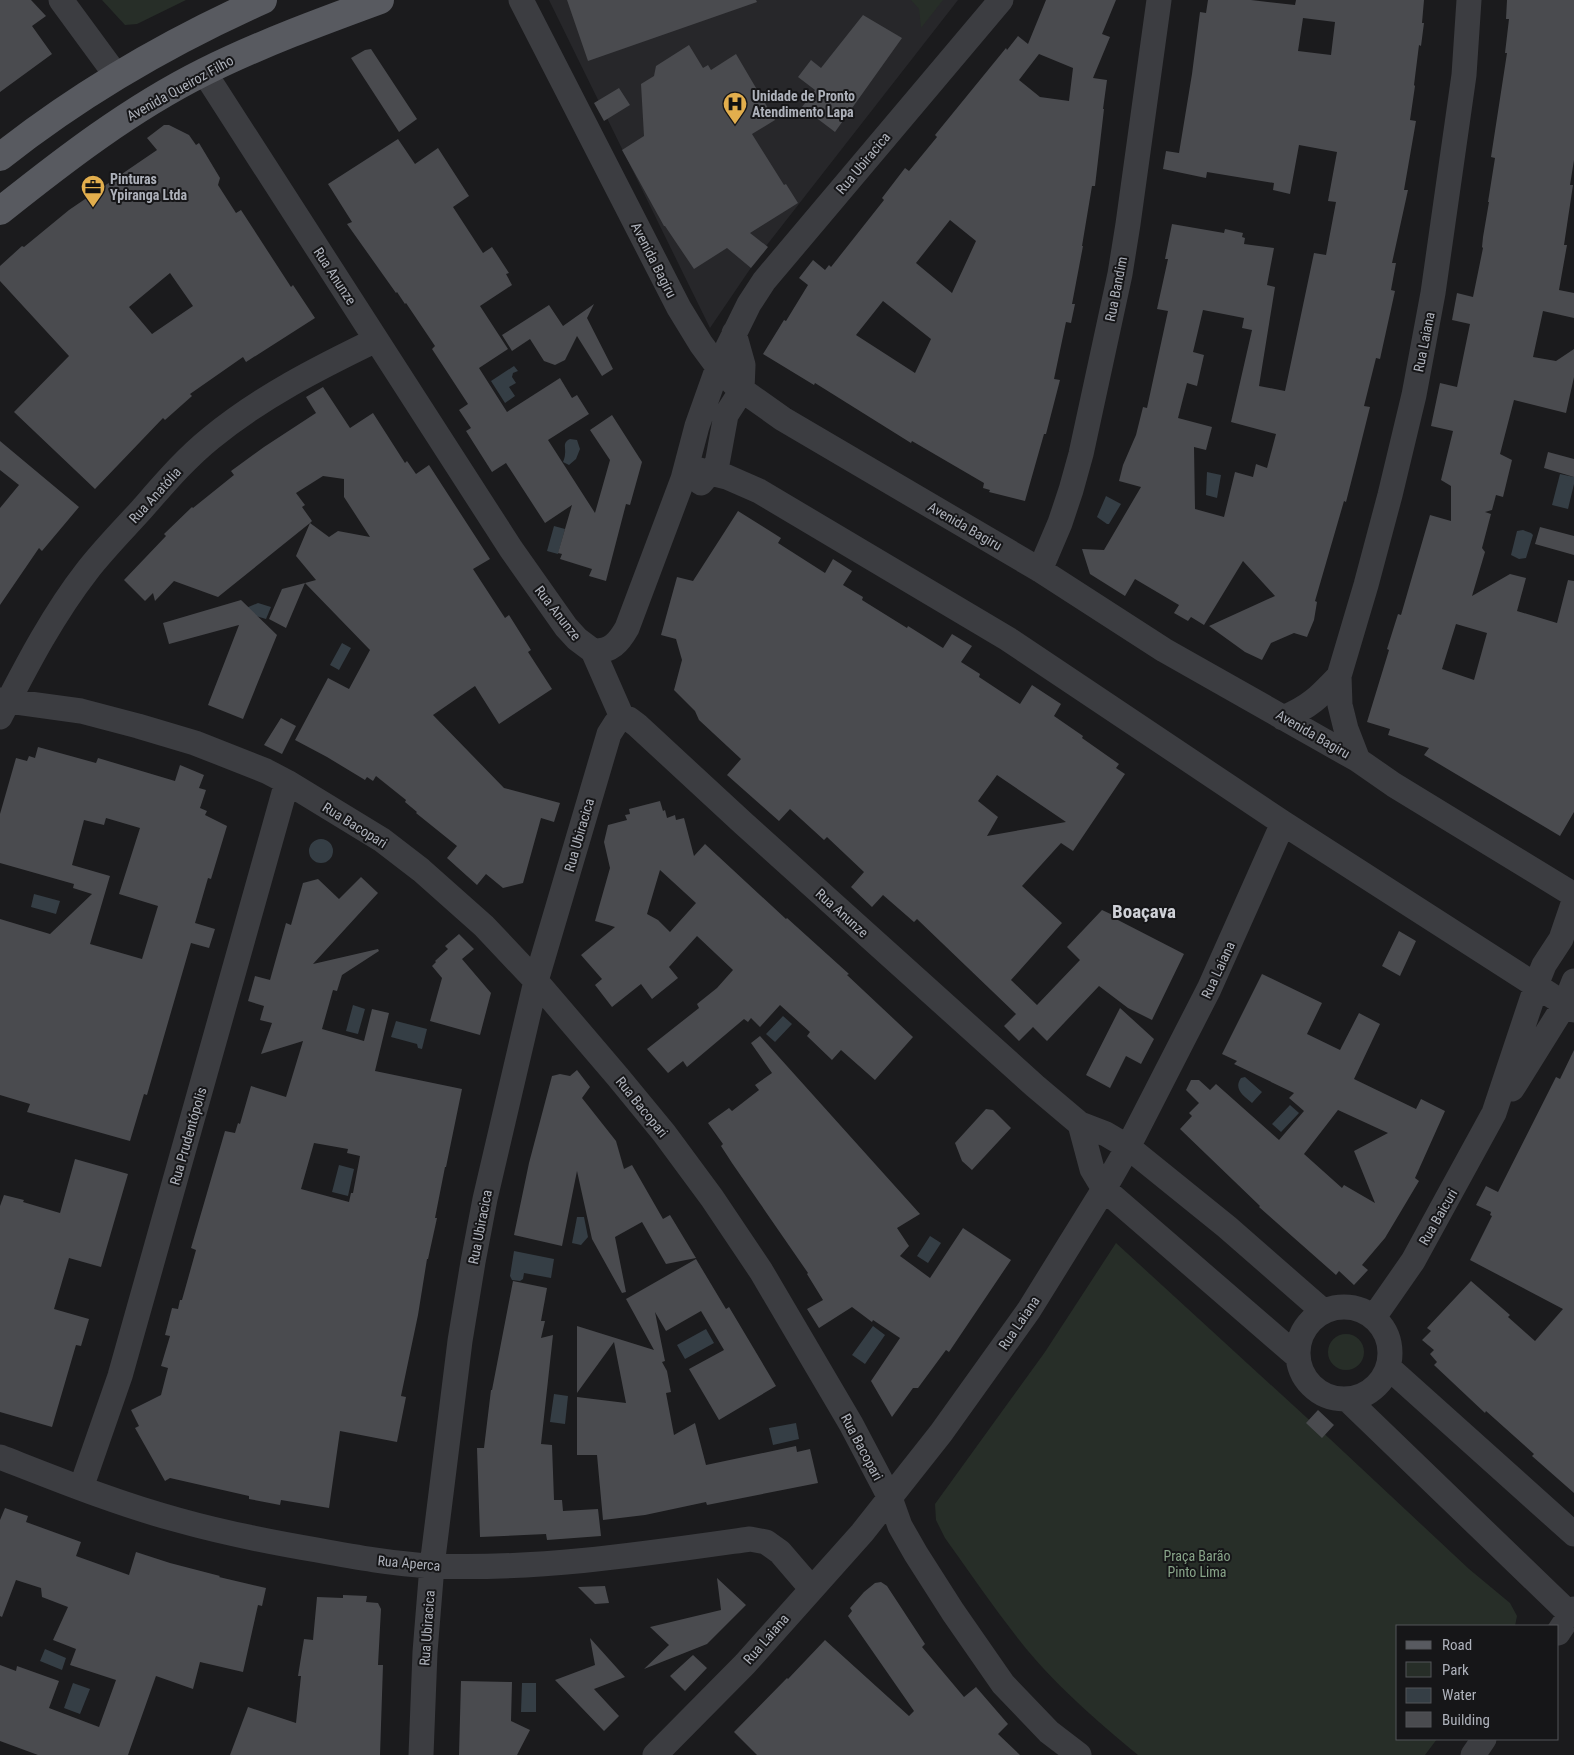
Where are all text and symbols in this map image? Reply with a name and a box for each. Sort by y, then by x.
street label: Avenida Queiroz Filho [124,52,236,124]
place label: Unidade de Pronto Atendimento Lapa [752,88,855,120]
hospital icon: Unidade de Pronto Atendimento Lapa [722,91,748,125]
street label: Rua Ubiracica [833,129,893,197]
place label: Pinturas Ypiranga Ltda [110,171,187,203]
office icon: Pinturas Ypiranga Ltda [80,174,106,208]
street label: Avenida Bagiru [628,220,680,300]
street label: Rua Anunze [311,244,360,308]
street label: Rua Bandim [1102,255,1130,323]
street label: Rua Laiana [1410,311,1438,373]
street label: Rua Anatólia [126,464,184,526]
street label: Avenida Bagiru [925,498,1005,554]
street label: Rua Anunze [532,582,585,644]
street label: Avenida Bagiru [1273,706,1353,762]
street label: Rua Ubiracica [561,796,597,874]
street label: Rua Bacopari [320,799,390,851]
street label: Rua Anunze [812,885,872,941]
district label: Boaçava [1112,900,1176,923]
street label: Rua Laiana [1198,939,1238,1001]
street label: Rua Bacopari [613,1074,671,1140]
street label: Rua Prudentópolis [166,1085,210,1187]
street label: Rua Baicuri [1415,1186,1461,1248]
street label: Rua Ubiracica [465,1188,495,1266]
street label: Rua Laiana [995,1293,1043,1353]
street label: Rua Bacopari [838,1411,886,1483]
park label: Praça Barão Pinto Lima [1164,1548,1230,1580]
street label: Rua Aperca [377,1552,441,1574]
street label: Rua Ubiracica [416,1590,438,1666]
street label: Rua Laiana [740,1611,792,1667]
legend [1396,1625,1559,1740]
text: Road [1442,1636,1472,1654]
text: Park [1442,1661,1469,1679]
text: Water [1442,1686,1477,1704]
text: Building [1442,1711,1490,1729]

